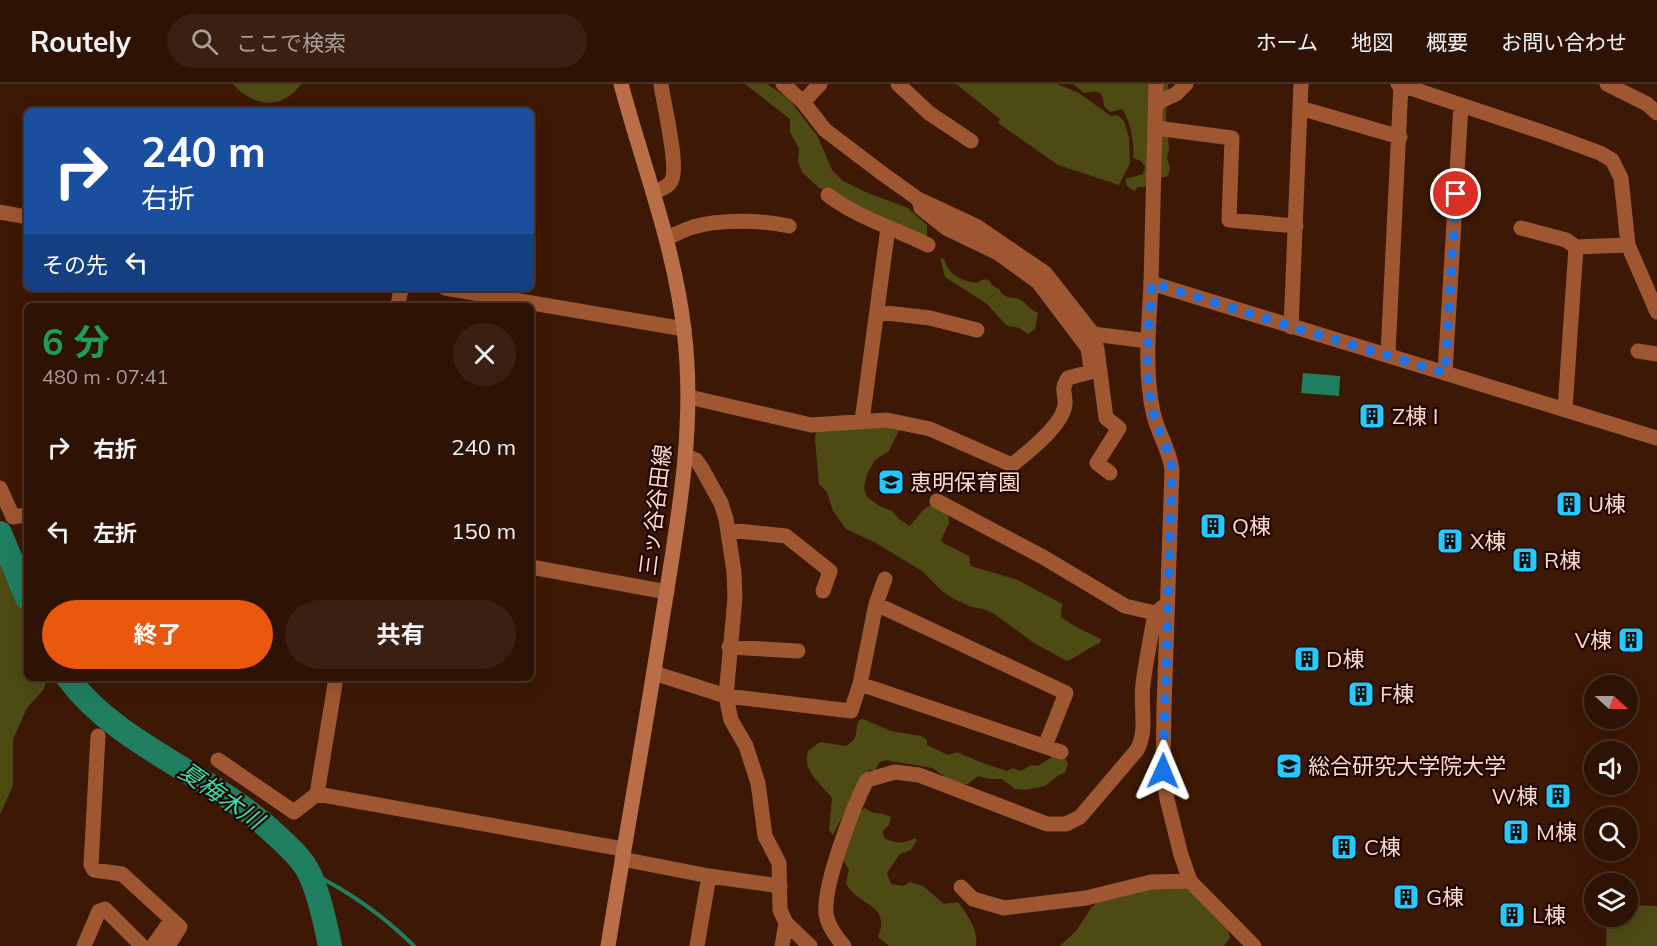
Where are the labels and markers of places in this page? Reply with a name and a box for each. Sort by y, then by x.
pin [1430,168,1481,219]
building icon: Z棟 I [1357,401,1387,431]
place label: Z棟 I [1392,402,1439,430]
school or university icon: 恵明保育園 [876,467,906,497]
place label: 恵明保育園 [910,468,1020,496]
building icon: U棟 [1554,489,1584,519]
place label: U棟 [1588,490,1626,518]
building icon: Q棟 [1198,511,1228,541]
place label: Q棟 [1232,512,1271,540]
building icon: X棟 [1435,526,1465,556]
place label: X棟 [1470,527,1506,555]
building icon: R棟 [1510,545,1540,575]
place label: R棟 [1544,546,1581,574]
building icon: V棟 [1616,625,1646,655]
place label: V棟 [1575,626,1612,654]
building icon: D棟 [1292,644,1322,674]
place label: D棟 [1326,645,1364,673]
building icon: F棟 [1346,679,1376,709]
place label: F棟 [1380,680,1414,708]
school or university icon: 総合研究大学院大学 [1274,751,1304,781]
place label: 総合研究大学院大学 [1308,752,1506,780]
building icon: W棟 [1543,781,1573,811]
place label: W棟 [1492,782,1538,810]
building icon: M棟 [1501,817,1531,847]
place label: M棟 [1536,818,1577,846]
building icon: C棟 [1329,832,1359,862]
place label: C棟 [1364,833,1401,861]
building icon: G棟 [1391,882,1421,912]
place label: G棟 [1426,883,1464,911]
building icon: L棟 [1497,900,1527,930]
place label: L棟 [1532,901,1566,929]

